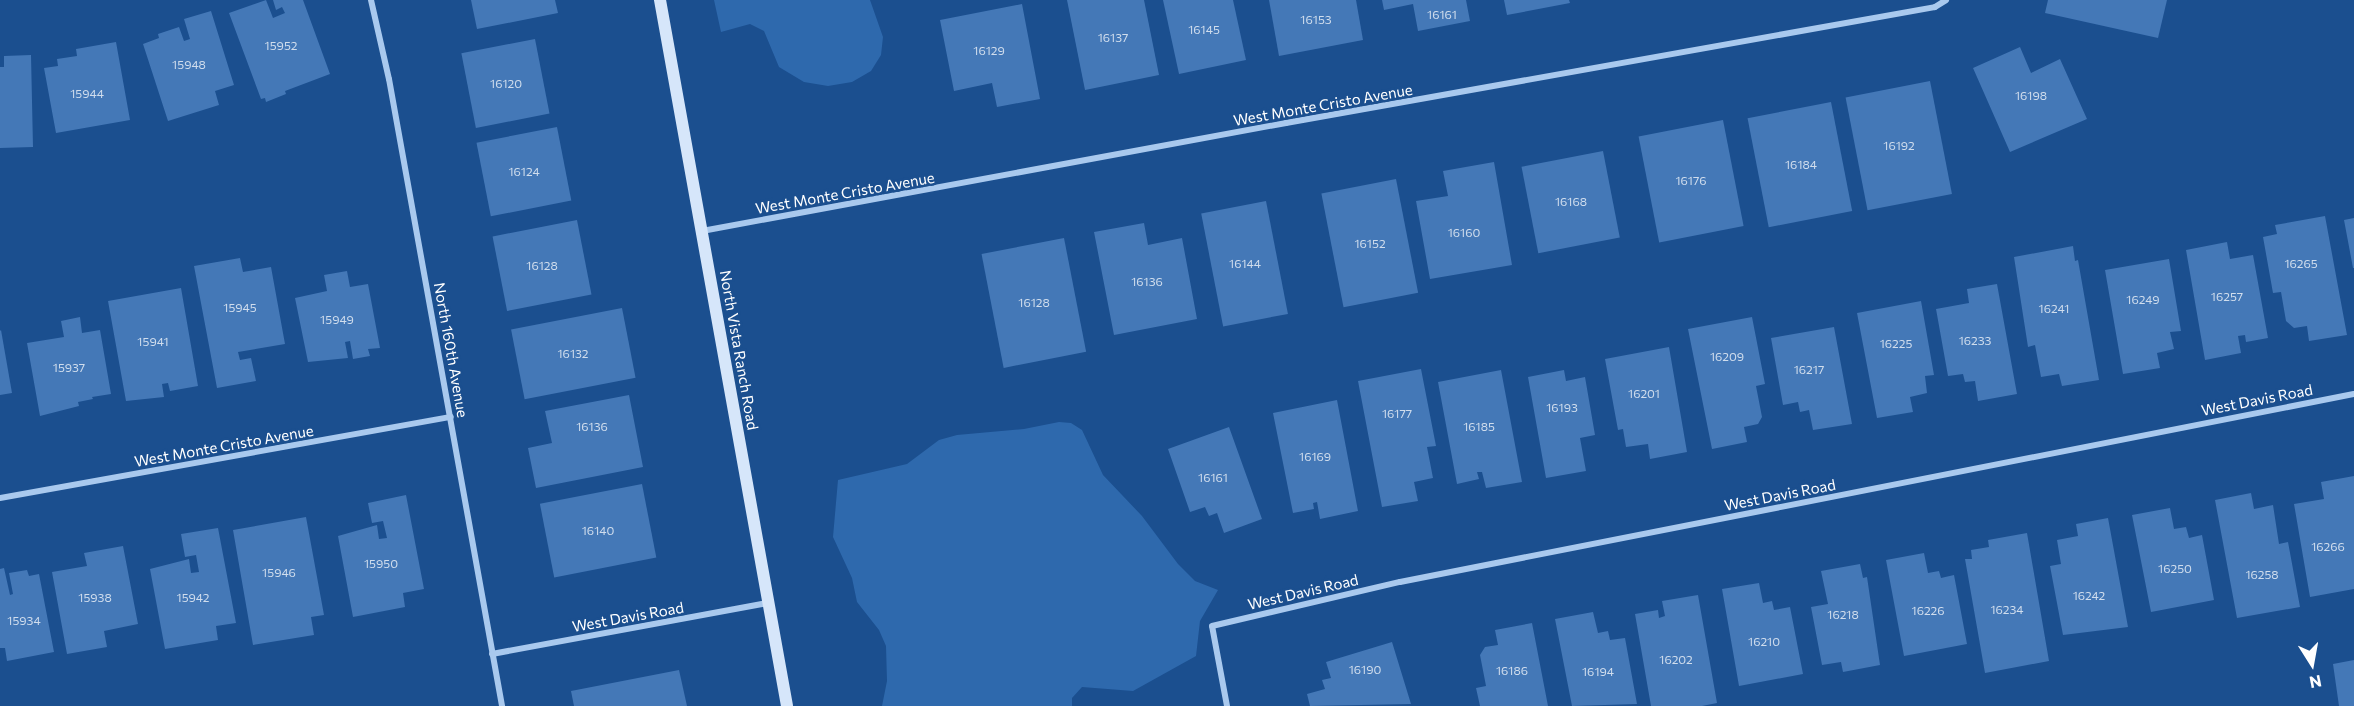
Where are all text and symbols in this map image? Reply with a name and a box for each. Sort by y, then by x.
house number: 16161 [1427,8,1457,22]
house number: 16153 [1300,13,1332,27]
house number: 16145 [1188,23,1220,37]
house number: 16137 [1098,31,1128,45]
house number: 15952 [265,39,297,53]
house number: 16129 [973,44,1005,58]
house number: 15948 [172,58,206,72]
house number: 16120 [490,77,522,91]
street label: West Monte Cristo Avenue [1232,80,1414,130]
house number: 15944 [70,87,104,101]
house number: 16198 [2015,89,2047,103]
house number: 16192 [1883,139,1915,153]
house number: 16184 [1785,158,1817,172]
house number: 16124 [508,165,540,179]
street label: West Monte Cristo Avenue [754,168,936,218]
house number: 16176 [1675,174,1707,188]
house number: 16168 [1555,195,1587,209]
house number: 16160 [1448,226,1480,240]
house number: 16152 [1354,237,1386,251]
house number: 16144 [1229,257,1261,271]
house number: 16265 [2284,257,2318,271]
house number: 16128 [526,259,558,273]
street label: North Vista Ranch Road [716,269,762,431]
house number: 16136 [1131,275,1163,289]
street label: North 160th Avenue [430,281,472,419]
house number: 16257 [2211,290,2243,304]
house number: 16249 [2126,293,2160,307]
house number: 16128 [1018,296,1050,310]
house number: 15945 [223,301,257,315]
house number: 16241 [2039,302,2069,316]
house number: 15949 [320,313,354,327]
house number: 16233 [1959,334,1991,348]
house number: 15941 [137,335,169,349]
house number: 16225 [1880,337,1912,351]
house number: 16132 [557,347,589,361]
house number: 16209 [1710,350,1744,364]
house number: 15937 [53,361,85,375]
house number: 16217 [1794,363,1824,377]
street label: West Davis Road [2200,380,2314,420]
house number: 16201 [1628,387,1660,401]
house number: 16193 [1546,401,1578,415]
house number: 16177 [1382,407,1412,421]
house number: 16136 [576,420,608,434]
house number: 16185 [1463,420,1495,434]
street label: West Monte Cristo Avenue [133,421,315,471]
house number: 16169 [1299,450,1331,464]
house number: 16161 [1198,471,1228,485]
street label: West Davis Road [1723,475,1837,515]
house number: 16140 [582,524,614,538]
house number: 16266 [2311,540,2345,554]
house number: 15950 [364,557,398,571]
house number: 16250 [2158,562,2192,576]
house number: 15946 [262,566,296,580]
house number: 16258 [2245,568,2279,582]
street label: West Davis Road [1246,571,1360,613]
house number: 16242 [2073,589,2105,603]
house number: 15938 [78,591,112,605]
house number: 15942 [177,591,209,605]
street label: West Davis Road [571,598,685,636]
house number: 16234 [1990,603,2024,617]
house number: 16226 [1912,604,1944,618]
house number: 16218 [1827,608,1859,622]
house number: 15934 [7,614,41,628]
north arrow [2282,634,2342,694]
house number: 16210 [1748,635,1780,649]
house number: 16202 [1659,653,1693,667]
house number: 16190 [1349,663,1381,677]
house number: 16186 [1496,664,1528,678]
house number: 16194 [1582,665,1614,679]
text: N [2308,672,2323,693]

